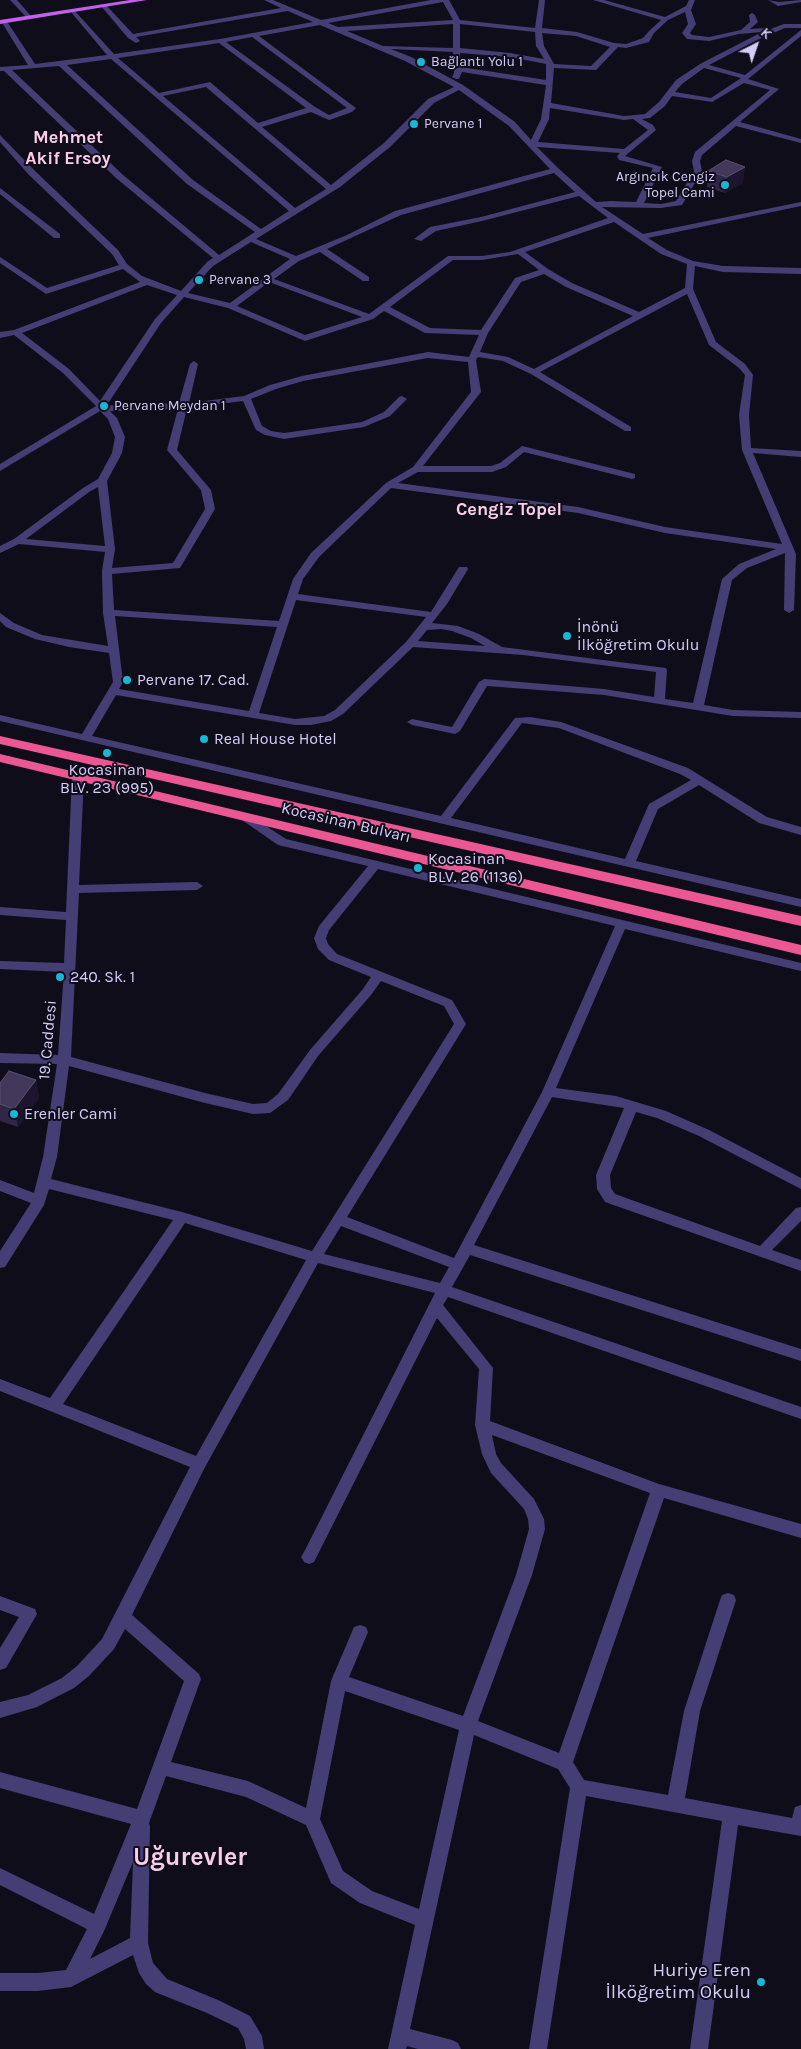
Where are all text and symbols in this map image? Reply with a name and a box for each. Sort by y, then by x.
north arrow [731,20,781,70]
text: K [757,24,775,43]
place label: Bağlantı Yolu 1 [431,54,523,70]
marker: Bağlantı Yolu 1 [415,56,427,68]
place label: Pervane 1 [424,116,482,132]
marker: Pervane 1 [408,118,420,130]
district label: Mehmet Akif Ersoy [25,127,111,170]
place label: Argıncık Cengiz Topel Cami [616,169,715,202]
marker: Argıncık Cengiz Topel Cami [719,179,731,191]
place label: Pervane 3 [209,272,271,288]
marker: Pervane 3 [193,274,205,286]
place label: Pervane Meydan 1 [114,398,226,414]
marker: Pervane Meydan 1 [98,400,110,412]
district label: Cengiz Topel [456,499,562,521]
place label: İnönü İlköğretim Okulu [577,617,700,655]
marker: İnönü İlköğretim Okulu [561,630,573,642]
place label: Pervane 17. Cad. [137,670,249,690]
marker: Pervane 17. Cad. [121,674,133,686]
place label: Real House Hotel [214,729,337,749]
marker: Real House Hotel [198,733,210,745]
marker: Kocasinan BLV. 23 (995) [101,747,113,759]
place label: Kocasinan BLV. 23 (995) [60,760,154,798]
street label: Kocasinan Bulvarı [279,799,413,847]
place label: Kocasinan BLV. 26 (1136) [428,849,523,887]
marker: Kocasinan BLV. 26 (1136) [412,862,424,874]
place label: 240. Sk. 1 [70,967,135,987]
marker: 240. Sk. 1 [54,971,66,983]
street label: 19. Caddesi [35,999,61,1081]
place label: Erenler Cami [24,1104,117,1124]
marker: Erenler Cami [8,1108,20,1120]
district label: Uğurevler [133,1843,247,1873]
place label: Huriye Eren İlköğretim Okulu [606,1960,751,2004]
marker: Huriye Eren İlköğretim Okulu [755,1976,767,1988]

